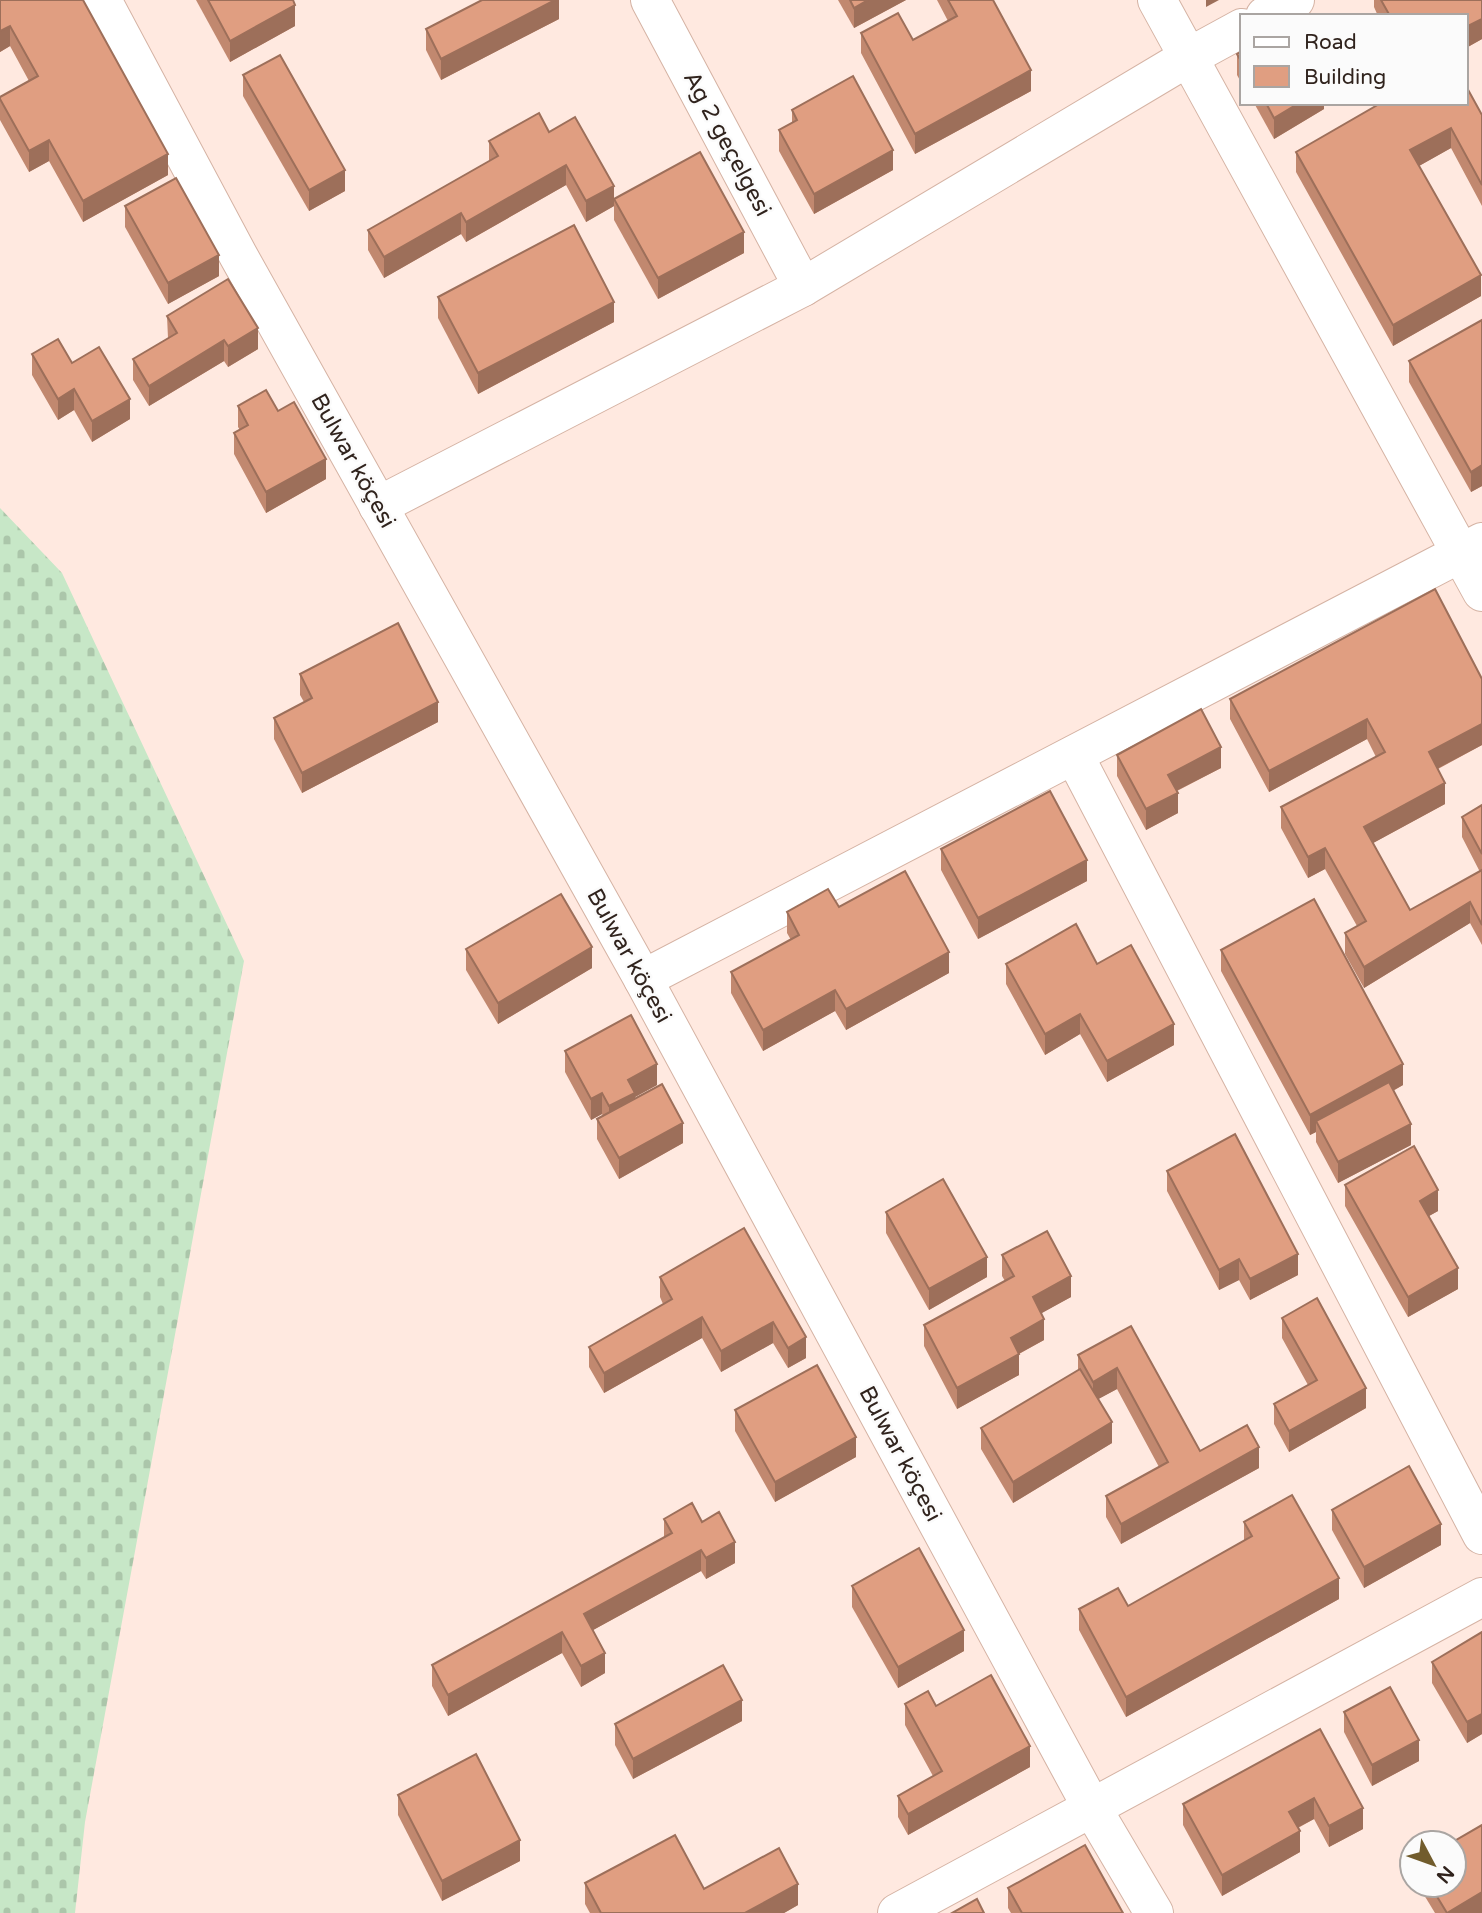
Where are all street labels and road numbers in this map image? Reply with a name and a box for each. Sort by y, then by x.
street label: Ag 2 geçelgesi [677,67,777,221]
street label: Bulwar köçesi [304,389,402,533]
street label: Bulwar köçesi [580,884,678,1028]
street label: Bulwar köçesi [853,1381,947,1527]

